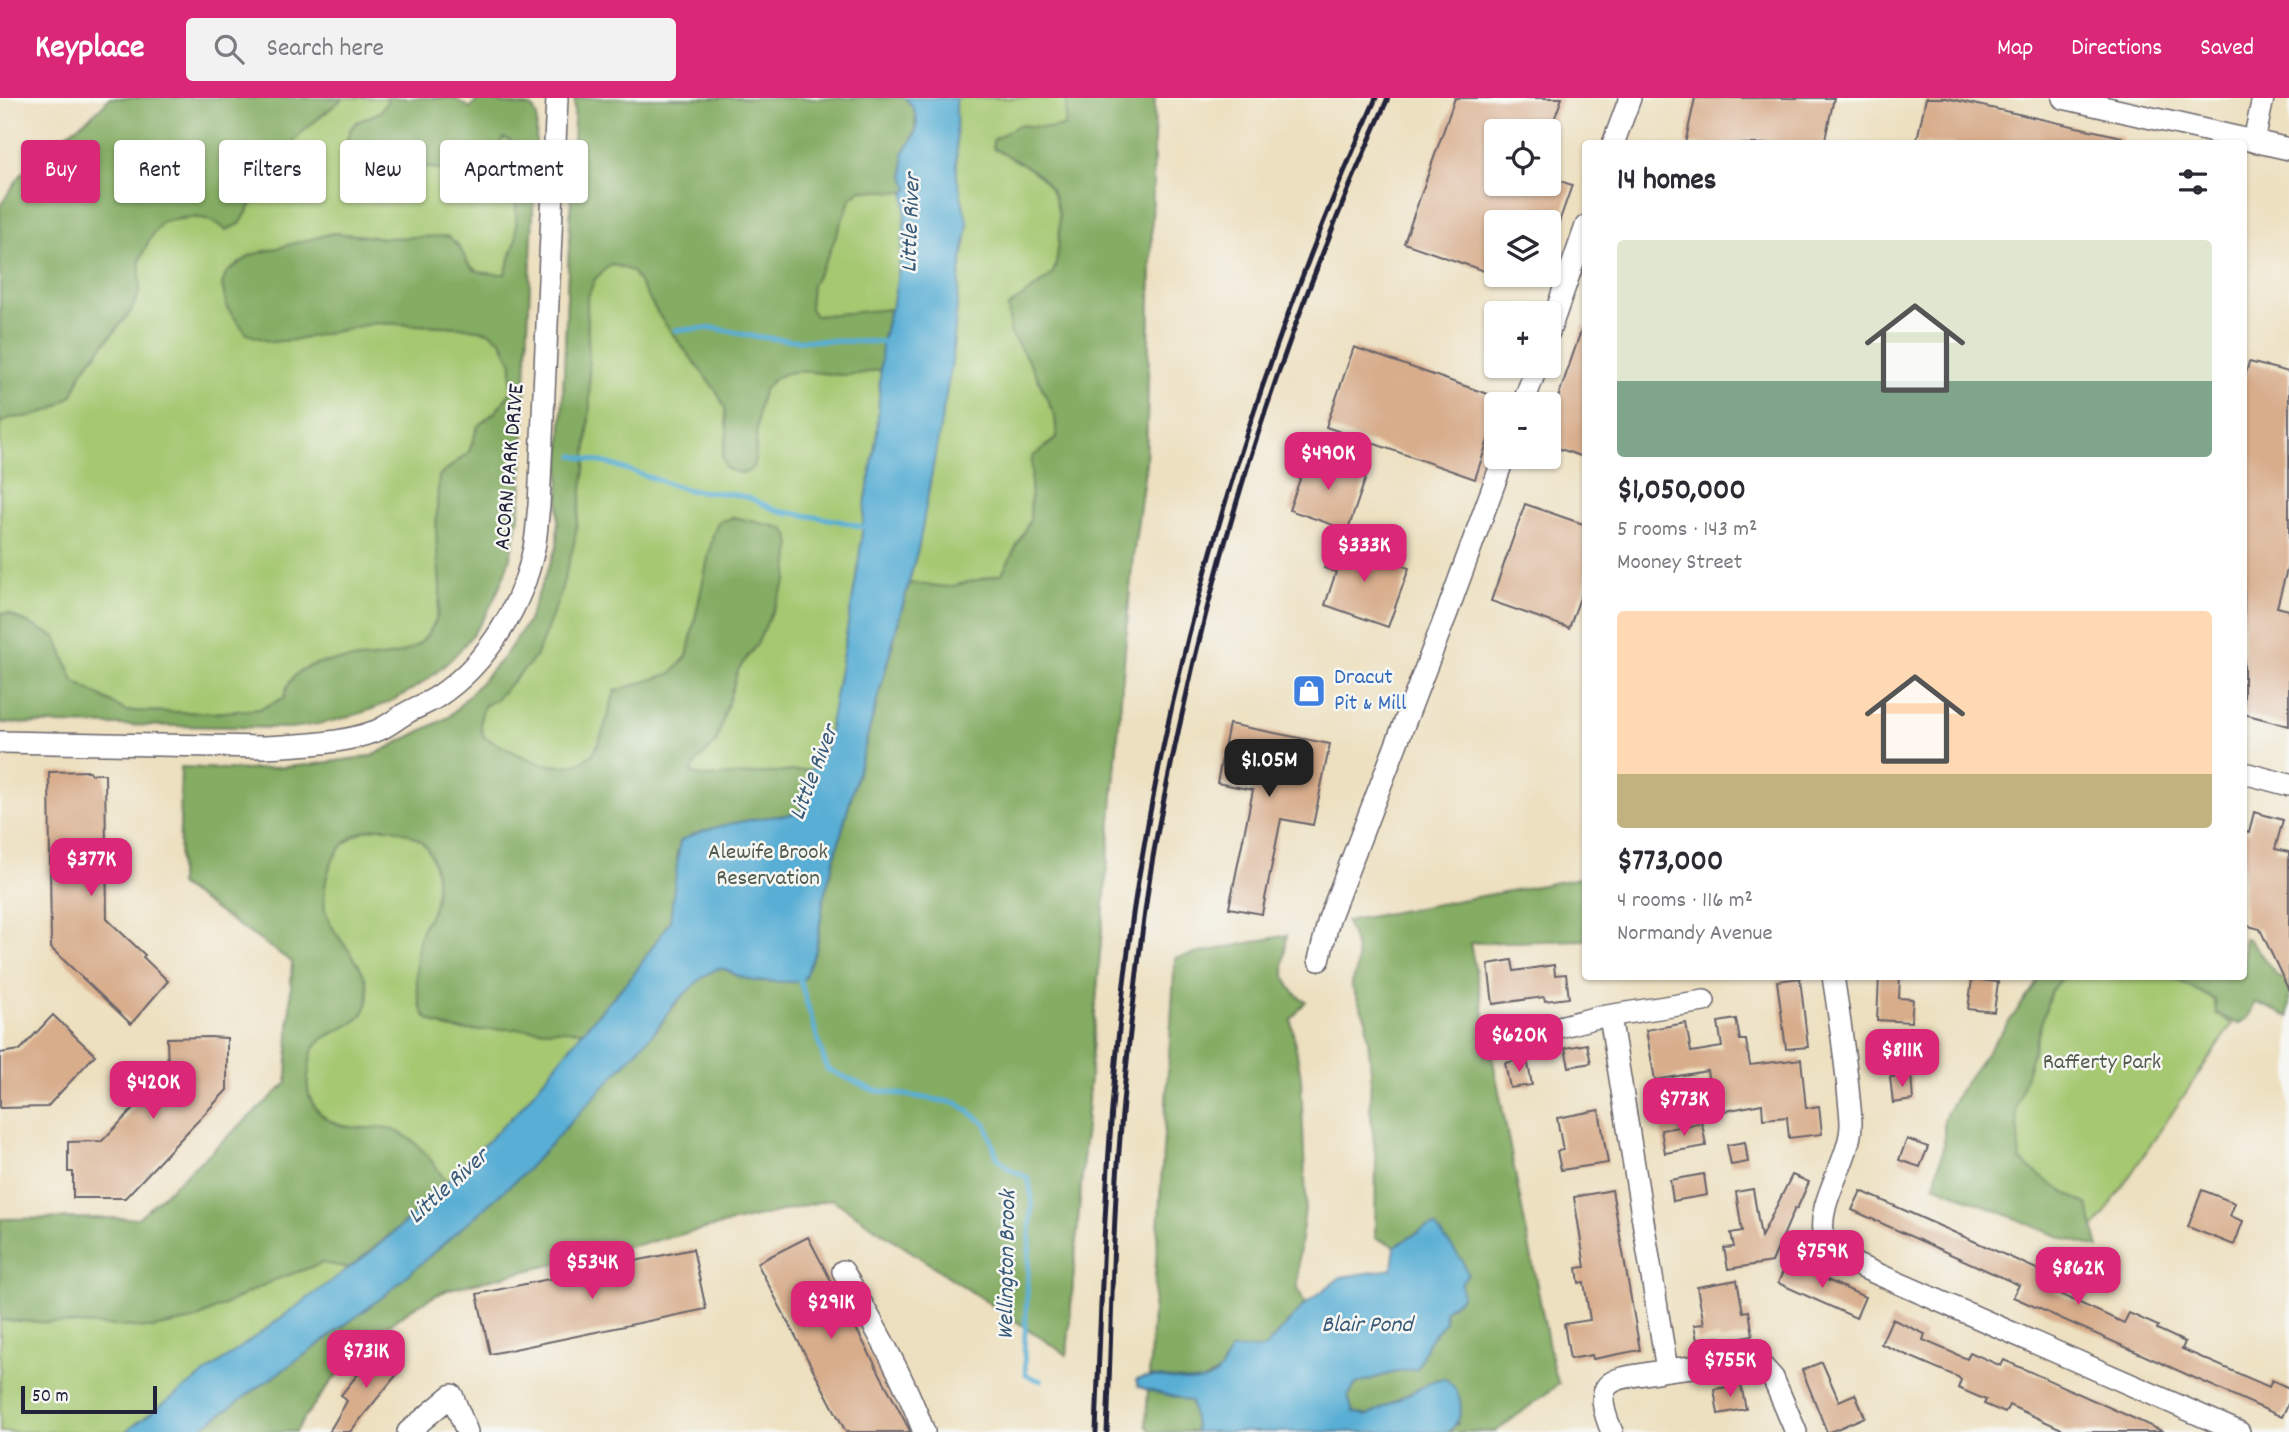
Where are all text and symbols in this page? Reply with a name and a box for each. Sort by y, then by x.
search box [186,18,676,81]
text: Keyplace [35,26,144,73]
icon: search [210,30,248,68]
text: Search here [266,31,384,68]
text: Map [1997,32,2033,66]
text: Directions [2071,32,2162,66]
text: Saved [2200,32,2254,66]
map controls [1484,119,1561,469]
button: locate [1484,119,1561,196]
chip: Buy [21,140,100,203]
chip: Rent [114,140,205,203]
chip: Filters [219,140,326,203]
chip: New [340,140,426,203]
chip: Apartment [440,140,588,203]
text: 14 homes [1617,161,1716,204]
icon: filters [2174,163,2212,201]
water label: Little River [893,170,931,273]
button: layers [1484,210,1561,287]
icon: home [1852,285,1978,411]
button: + [1484,301,1561,378]
street label: ACORN PARK DRIVE [487,382,535,552]
button: − [1484,392,1561,469]
pin: $490K [1279,432,1377,492]
text: $490K [1301,438,1355,471]
text: $1,050,000 [1617,471,1746,514]
text: 5 rooms · 143 m² [1617,514,1757,547]
pin: $333K [1315,524,1413,584]
text: $333K [1338,530,1390,563]
text: Mooney Street [1617,547,1742,580]
icon: home [1852,656,1978,782]
place label: Dracut Pit & Mill [1334,662,1407,721]
shop icon: Dracut Pit & Mill [1290,672,1328,710]
water label: Little River [781,718,850,825]
pin: $1.05M [1212,740,1326,799]
text: $1.05M [1240,745,1298,778]
park label: Alewife Brook Reservation [708,837,828,896]
pin: $377K [42,838,140,898]
text: $773,000 [1617,842,1723,885]
text: $377K [66,844,116,877]
text: 4 rooms · 116 m² [1617,885,1753,918]
text: Normandy Avenue [1617,918,1773,951]
pin: $620K [1470,1014,1568,1074]
text: $620K [1491,1020,1547,1053]
pin: $811K [1853,1030,1951,1089]
text: $811K [1881,1035,1923,1068]
park label: Rafferty Park [2043,1047,2161,1080]
pin: $420K [104,1062,202,1121]
text: $420K [126,1067,180,1100]
pin: $773K [1635,1079,1733,1138]
text: $773K [1659,1084,1709,1117]
water label: Little River [401,1139,500,1233]
water label: Wellington Brook [990,1188,1026,1340]
pin: $759K [1773,1230,1871,1290]
text: $759K [1796,1236,1848,1269]
pin: $534K [543,1242,641,1301]
text: $534K [566,1247,618,1280]
pin: $862K [2029,1248,2127,1307]
text: $862K [2052,1253,2104,1286]
pin: $291K [782,1282,880,1341]
text: $291K [807,1287,855,1320]
water label: Blair Pond [1321,1309,1415,1343]
pin: $731K [317,1330,415,1390]
text: $731K [343,1336,389,1369]
pin: $755K [1681,1340,1779,1399]
text: $755K [1704,1345,1756,1378]
scale bar [21,1383,158,1415]
text: 50 m [32,1384,69,1411]

